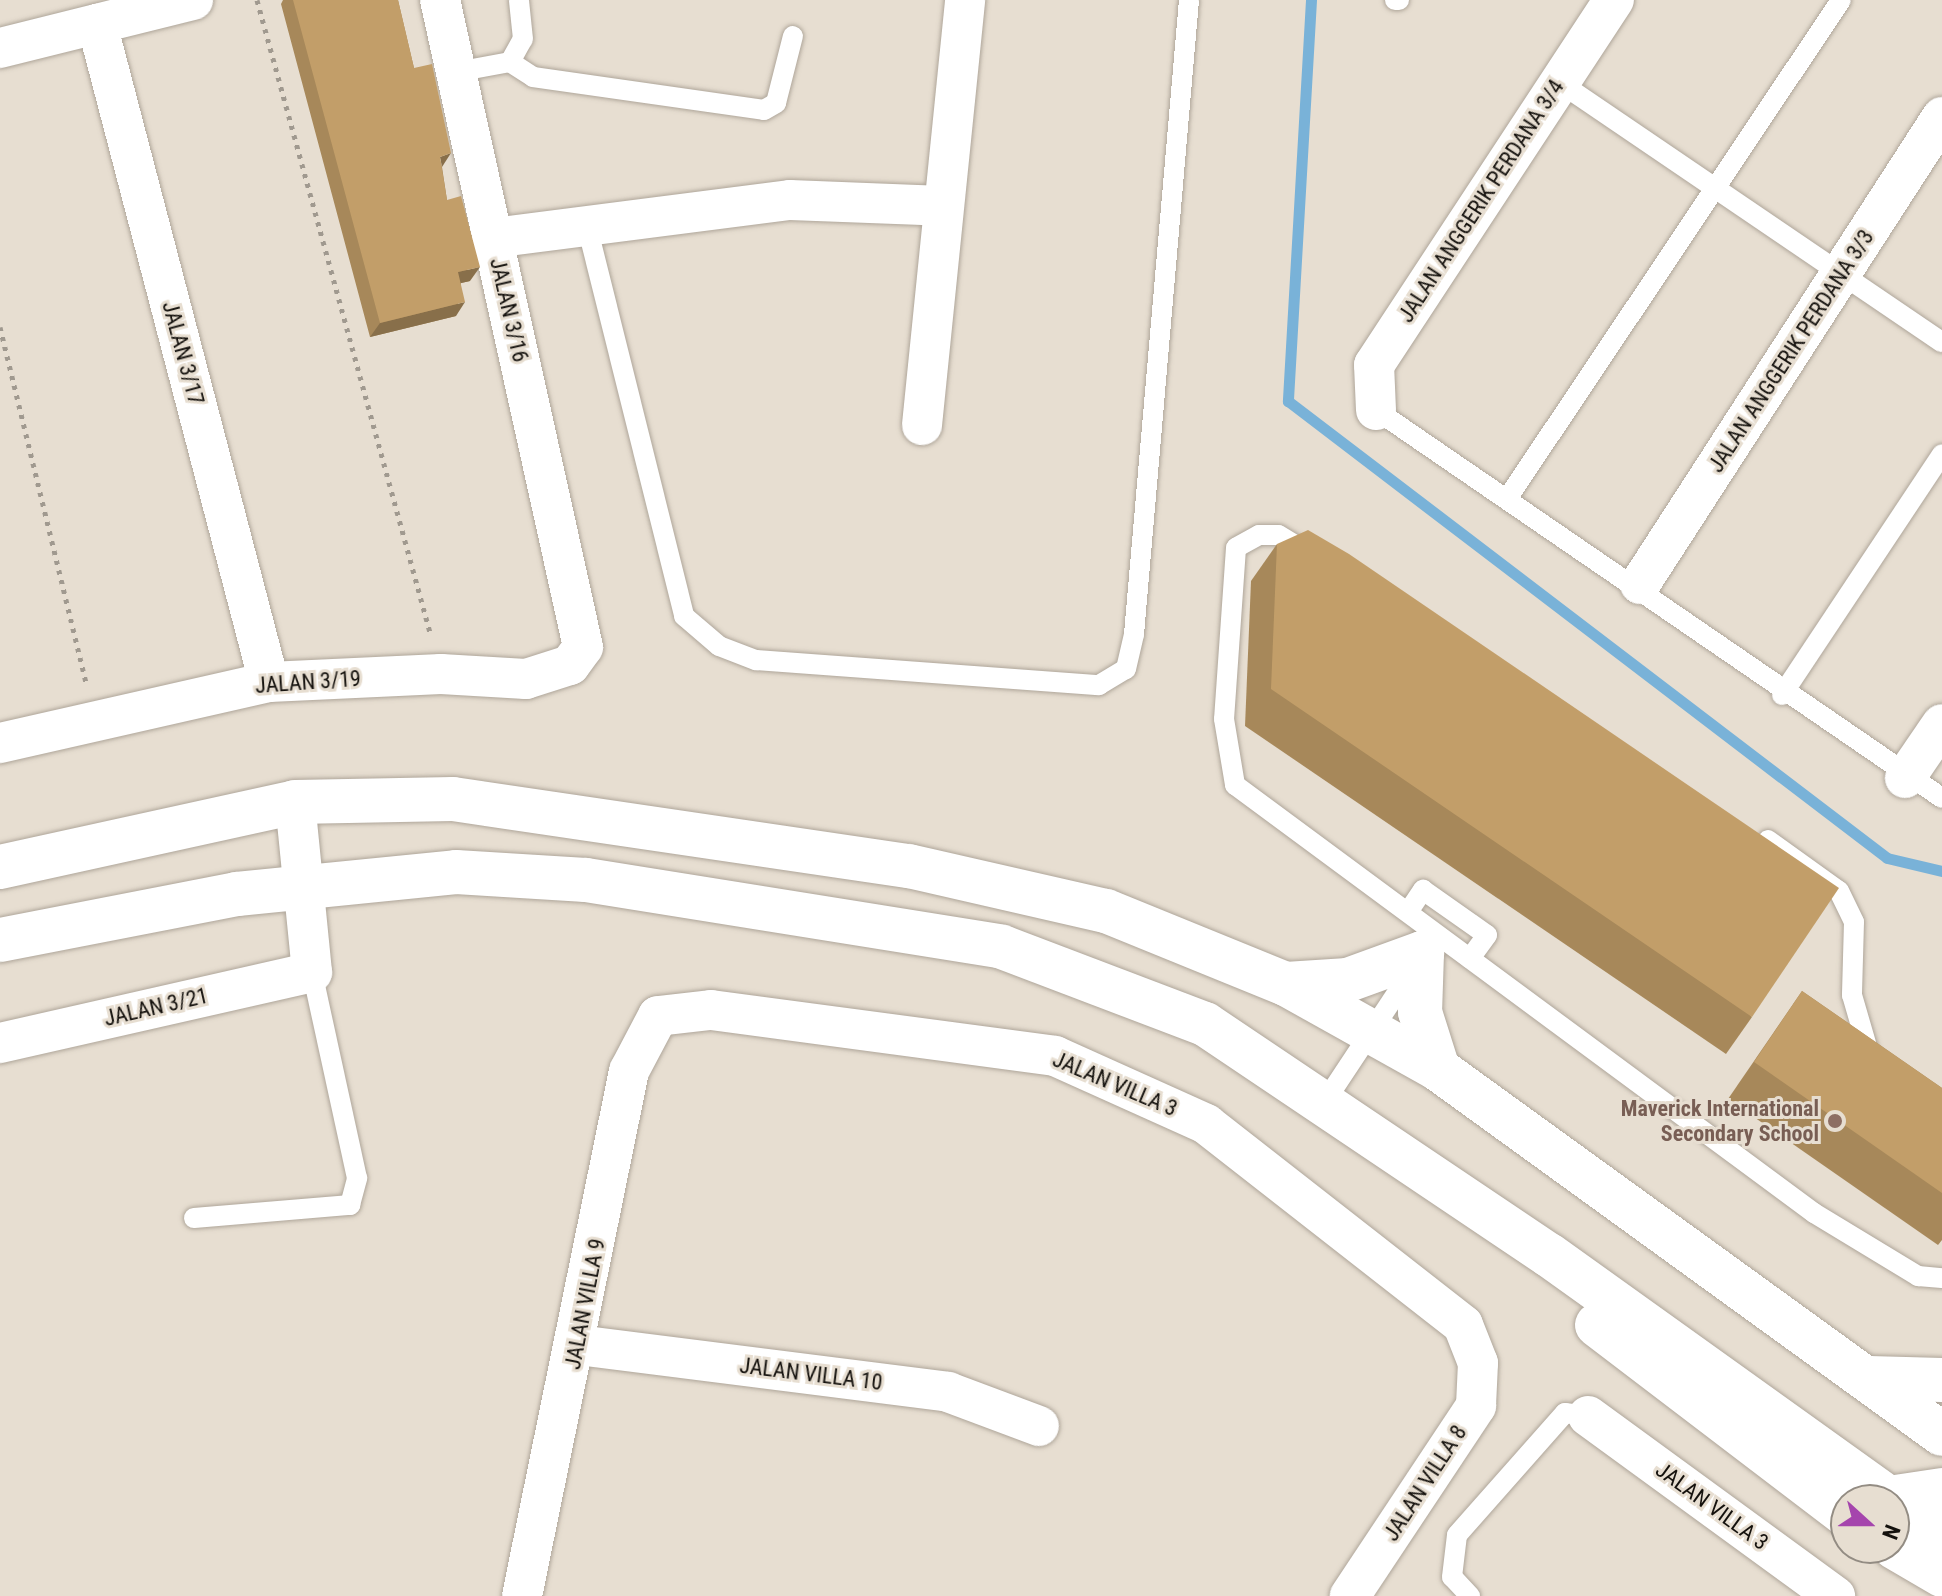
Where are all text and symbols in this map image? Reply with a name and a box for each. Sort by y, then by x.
street label: JALAN ANGGERIK PERDANA 3/4 [1393,75,1569,327]
street label: JALAN ANGGERIK PERDANA 3/3 [1703,225,1879,477]
street label: JALAN 3/16 [484,255,534,365]
street label: JALAN 3/17 [157,298,209,408]
street label: JALAN 3/19 [254,665,362,699]
street label: JALAN 3/21 [101,982,211,1032]
street label: JALAN VILLA 3 [1049,1046,1181,1122]
place label: Maverick International Secondary School [1621,1095,1819,1146]
marker: Maverick International Secondary School [1826,1112,1844,1130]
street label: JALAN VILLA 9 [559,1236,611,1372]
street label: JALAN VILLA 10 [738,1352,884,1396]
street label: JALAN VILLA 8 [1378,1420,1472,1546]
street label: JALAN VILLA 3 [1651,1456,1773,1556]
north arrow [1830,1484,1910,1564]
text: N [1877,1521,1905,1543]

